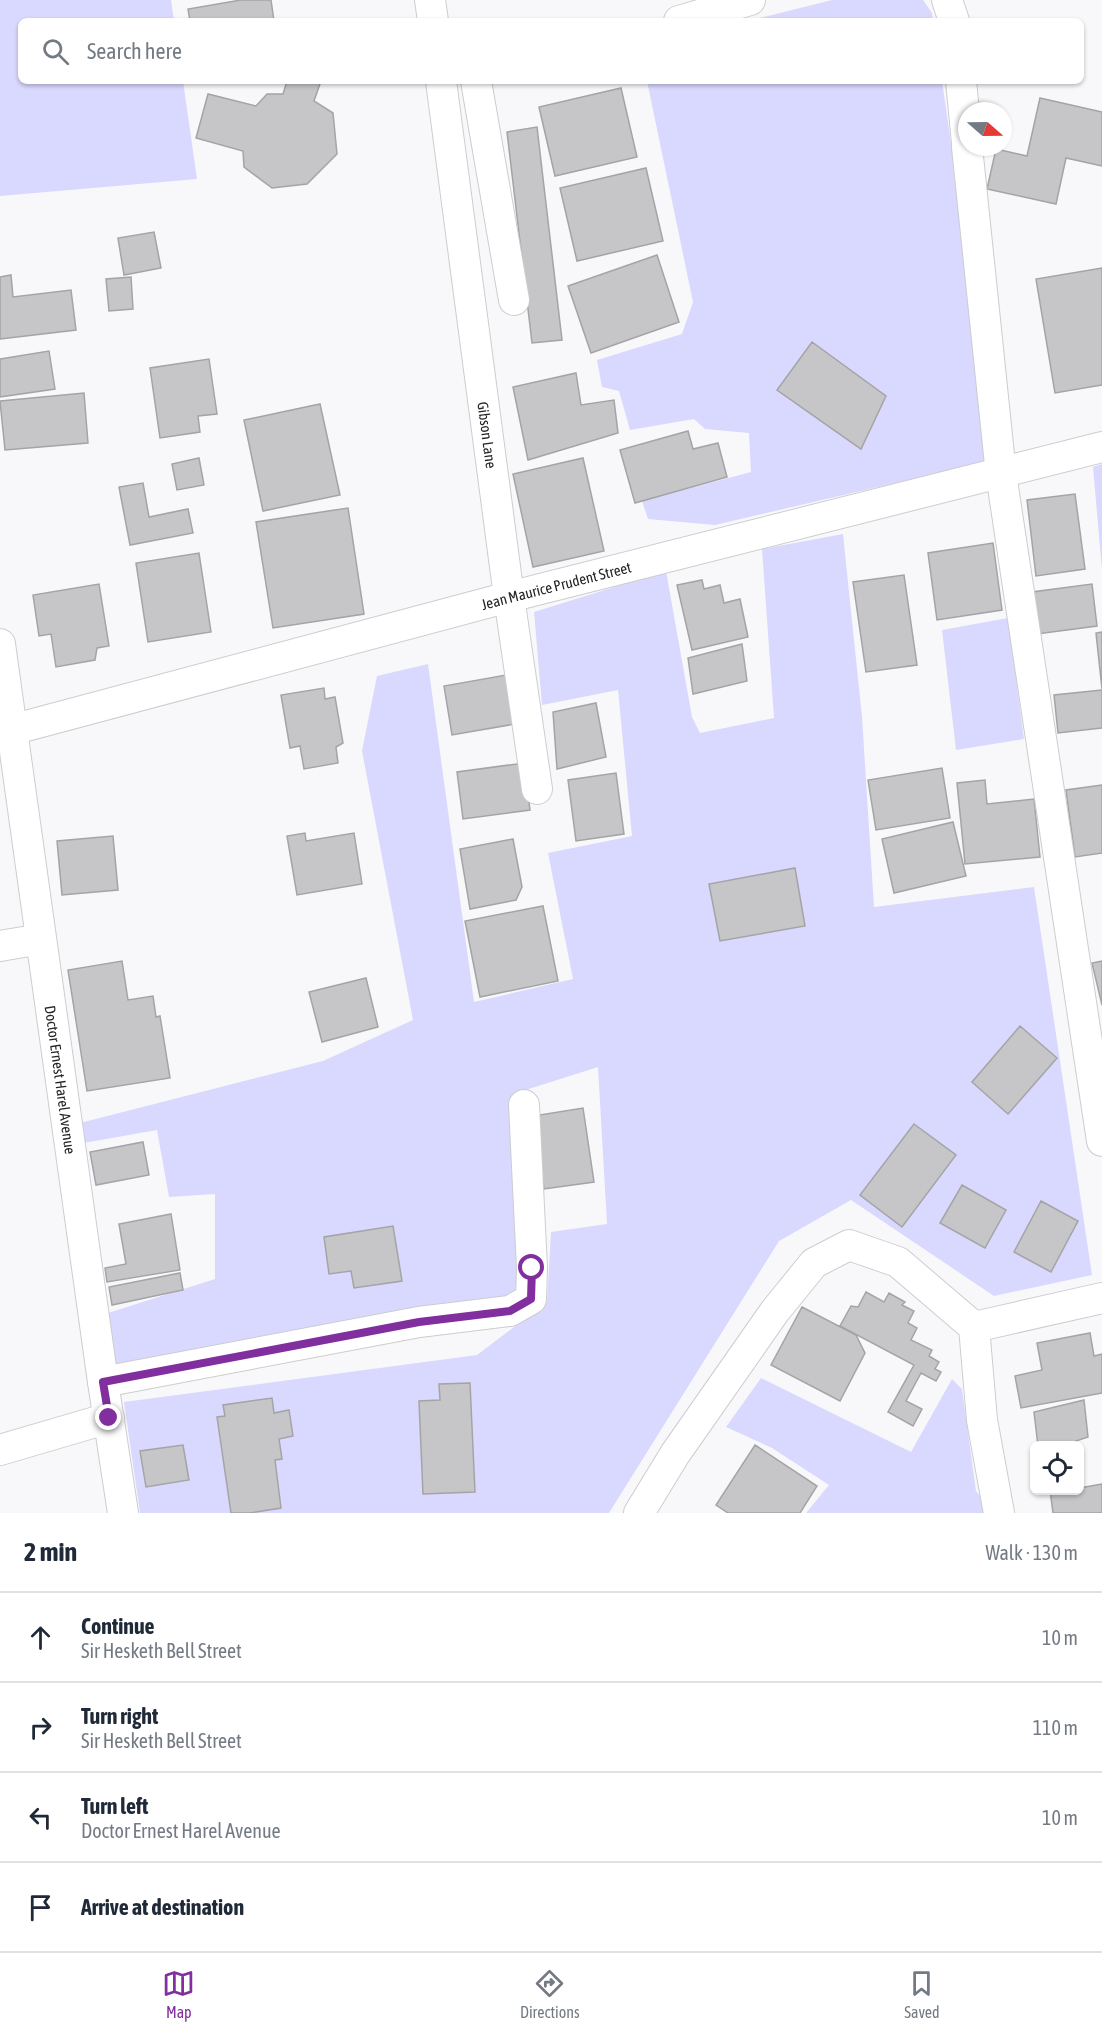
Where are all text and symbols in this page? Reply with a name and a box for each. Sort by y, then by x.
search box [18,18,1084,84]
icon: search [39,35,72,68]
text: Search here [87,38,182,64]
north arrow [958,102,1012,156]
street label: Gibson Lane [475,401,500,470]
street label: Jean Maurice Prudent Street [479,558,633,613]
street label: Doctor Ernest Harel Avenue [42,1004,80,1155]
route start [518,1254,544,1280]
route end [95,1404,121,1430]
map controls [1030,1441,1084,1495]
button: locate [1030,1441,1084,1495]
text: 2 min [24,1537,77,1567]
text: Walk · 130 m [986,1541,1078,1564]
text: Continue [81,1613,155,1639]
icon: ahead [24,1621,57,1654]
text: 10 m [1042,1626,1078,1649]
text: Sir Hesketh Bell Street [81,1639,242,1662]
text: Turn right [81,1703,158,1729]
icon: right [24,1711,57,1744]
text: 110 m [1033,1716,1078,1739]
text: Sir Hesketh Bell Street [81,1729,242,1752]
text: Turn left [81,1793,148,1819]
icon: left [24,1801,57,1834]
text: 10 m [1042,1806,1078,1829]
text: Doctor Ernest Harel Avenue [81,1819,281,1842]
icon: arrive [24,1891,57,1924]
text: Arrive at destination [81,1894,244,1920]
tab: Map [162,1967,195,2021]
tab: Directions [520,1967,580,2021]
tab: Saved [904,1967,940,2021]

